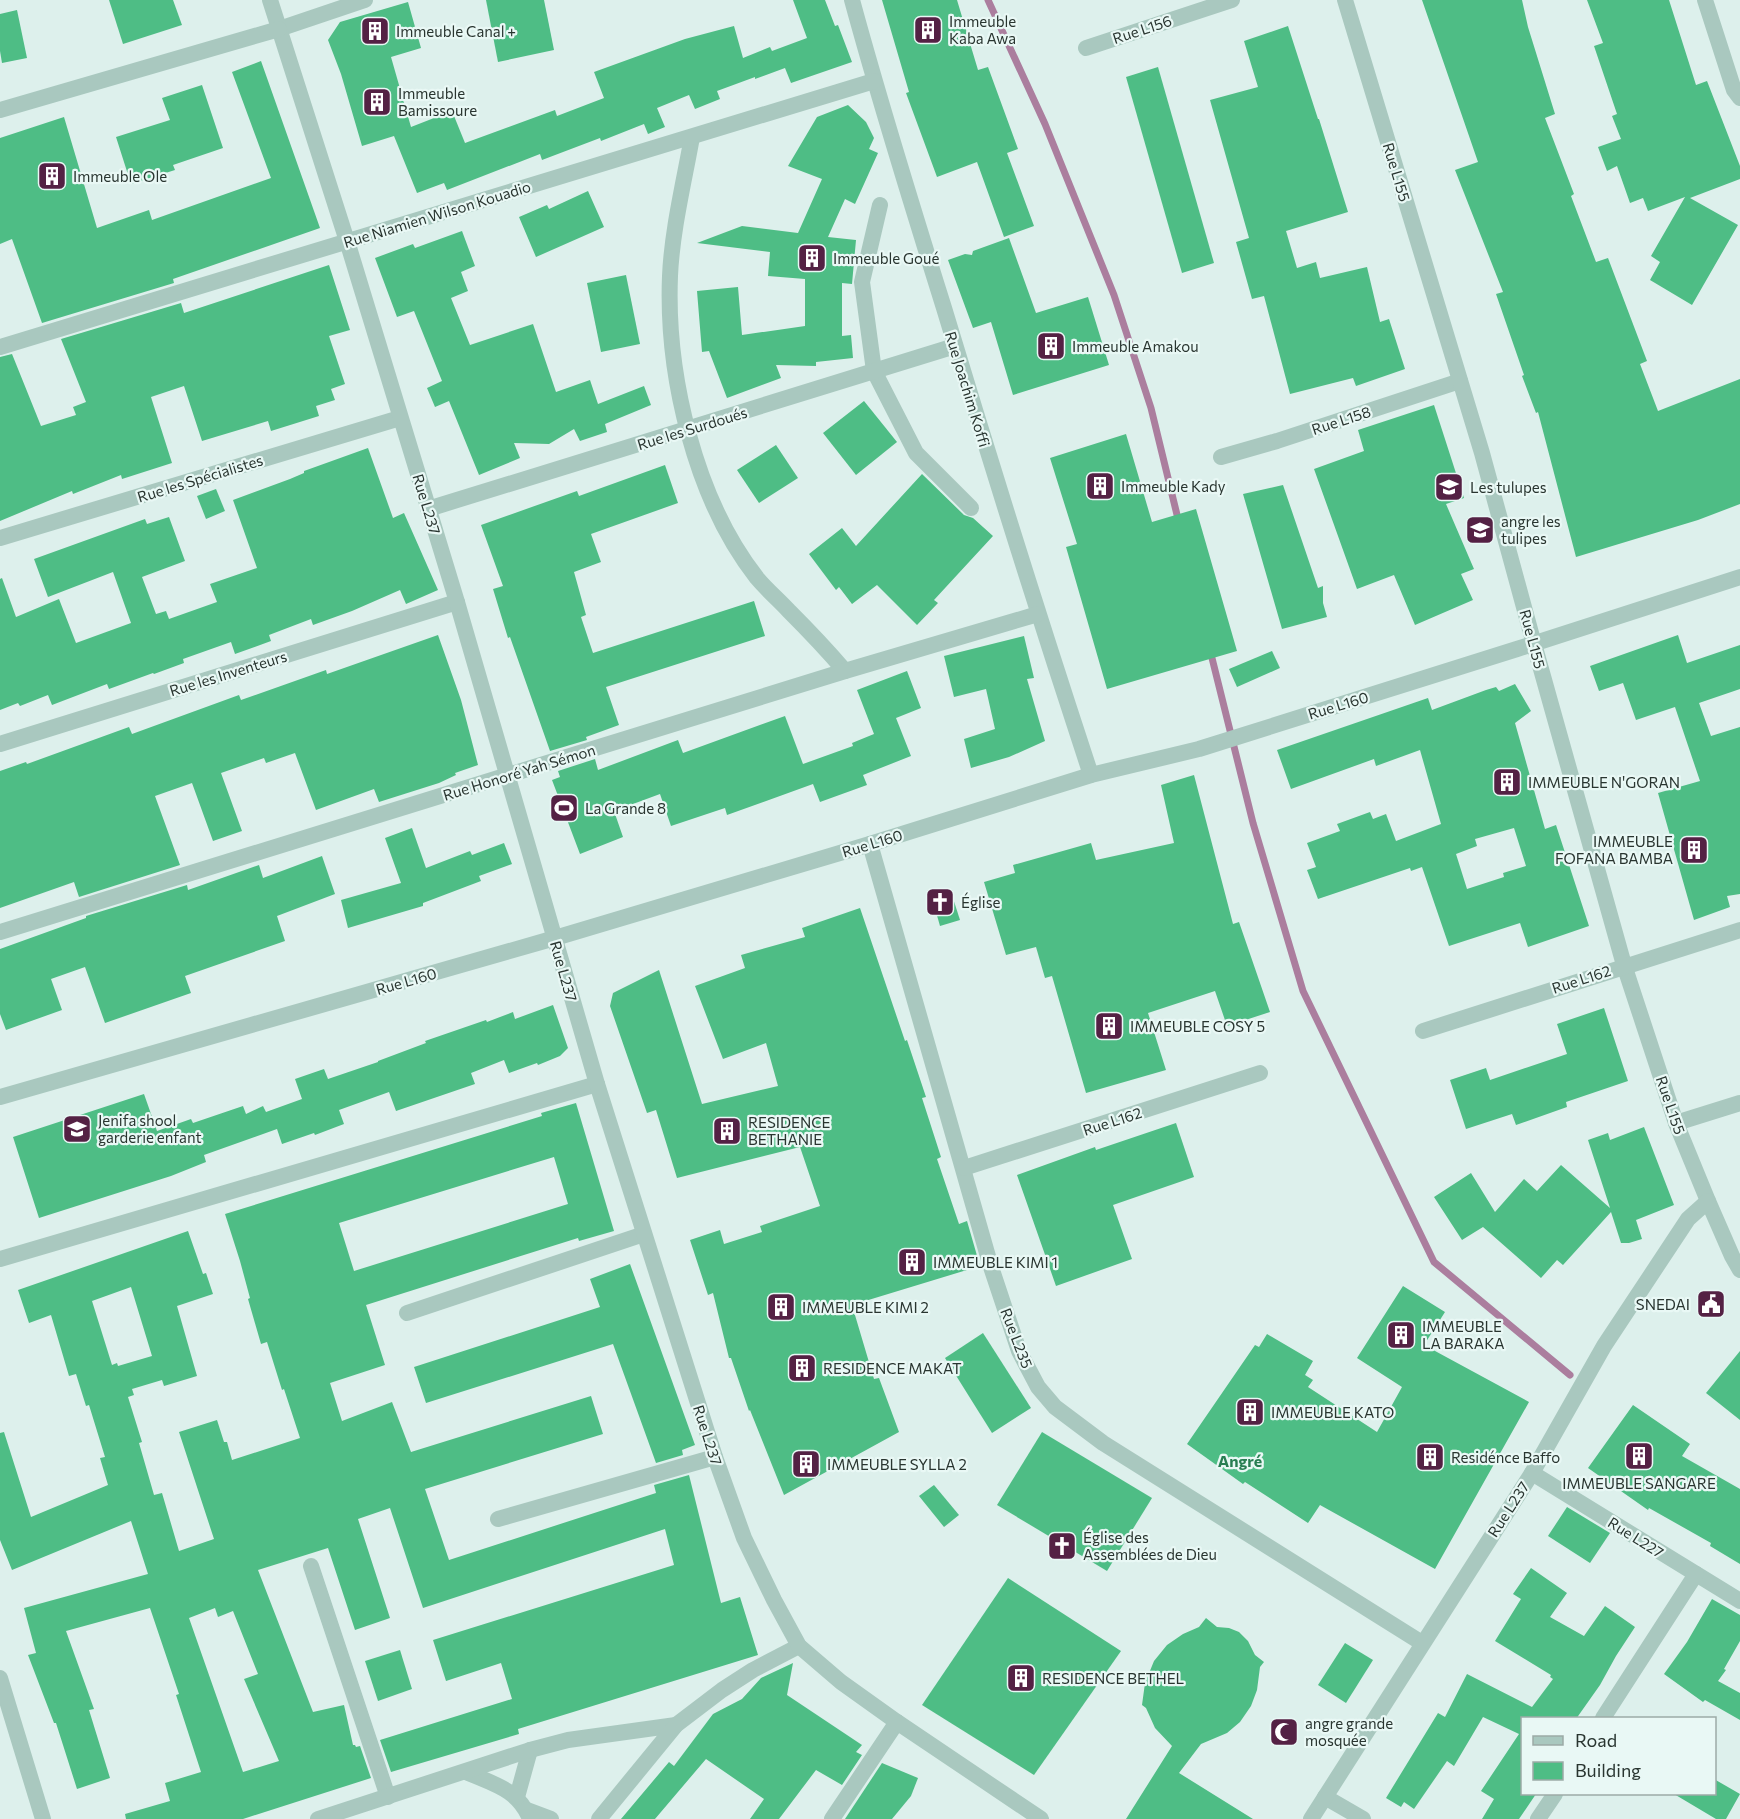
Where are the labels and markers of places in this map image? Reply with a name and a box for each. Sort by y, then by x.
place label: Immeuble Kaba Awa [949,12,1016,47]
building icon: Immeuble Kaba Awa [912,14,944,46]
building icon: Immeuble Canal + [359,15,391,47]
place label: Immeuble Canal + [396,22,516,40]
place label: Immeuble Bamissoure [398,84,477,119]
building icon: Immeuble Bamissoure [361,86,393,118]
building icon: Immeuble Ole [36,160,68,192]
place label: Immeuble Ole [73,167,167,185]
building icon: Immeuble Goué [796,242,828,274]
place label: Immeuble Goué [833,249,939,267]
building icon: Immeuble Amakou [1035,330,1067,362]
place label: Immeuble Amakou [1072,337,1199,355]
building icon: Immeuble Kady [1084,470,1116,502]
school or university icon: Les tulupes [1433,471,1465,503]
place label: Immeuble Kady [1121,477,1226,495]
place label: Les tulupes [1470,478,1547,496]
place label: angre les tulipes [1501,512,1561,547]
school or university icon: angre les tulipes [1464,514,1496,546]
building icon: IMMEUBLE N'GORAN [1491,766,1523,798]
place label: IMMEUBLE N'GORAN [1528,773,1680,791]
sports icon: La Grande 8 [548,792,580,824]
place label: La Grande 8 [585,799,666,817]
place label: IMMEUBLE FOFANA BAMBA [1555,832,1673,867]
building icon: IMMEUBLE FOFANA BAMBA [1678,834,1710,866]
church icon: Église [924,886,956,918]
place label: Église [961,892,1001,911]
building icon: IMMEUBLE COSY 5 [1093,1010,1125,1042]
place label: IMMEUBLE COSY 5 [1130,1017,1265,1035]
place label: Jenifa shool garderie enfant [98,1111,202,1146]
school or university icon: Jenifa shool garderie enfant [61,1113,93,1145]
place label: RESIDENCE BETHANIE [748,1113,830,1148]
building icon: RESIDENCE BETHANIE [711,1115,743,1147]
building icon: IMMEUBLE KIMI 1 [896,1246,928,1278]
place label: IMMEUBLE KIMI 1 [933,1253,1058,1271]
public building icon: SNEDAI [1695,1288,1727,1320]
building icon: IMMEUBLE KIMI 2 [765,1291,797,1323]
place label: SNEDAI [1636,1295,1690,1313]
place label: IMMEUBLE KIMI 2 [802,1298,929,1316]
place label: IMMEUBLE LA BARAKA [1422,1317,1505,1352]
building icon: IMMEUBLE LA BARAKA [1385,1319,1417,1351]
building icon: RESIDENCE MAKAT [786,1352,818,1384]
place label: RESIDENCE MAKAT [823,1359,962,1377]
building icon: IMMEUBLE KATO [1234,1396,1266,1428]
place label: IMMEUBLE KATO [1271,1403,1394,1421]
building icon: IMMEUBLE SANGARE [1623,1440,1655,1472]
building icon: Residénce Baffo [1414,1441,1446,1473]
building icon: IMMEUBLE SYLLA 2 [790,1448,822,1480]
place label: Residénce Baffo [1451,1448,1560,1466]
place label: IMMEUBLE SYLLA 2 [827,1455,967,1473]
place label: IMMEUBLE SANGARE [1562,1474,1716,1492]
place label: Église des Assemblées de Dieu [1083,1527,1217,1563]
church icon: Église des Assemblées de Dieu [1046,1530,1078,1562]
building icon: RESIDENCE BETHEL [1005,1662,1037,1694]
place label: RESIDENCE BETHEL [1042,1669,1185,1687]
place label: angre grande mosquée [1305,1714,1393,1749]
mosque icon: angre grande mosquée [1268,1716,1300,1748]

